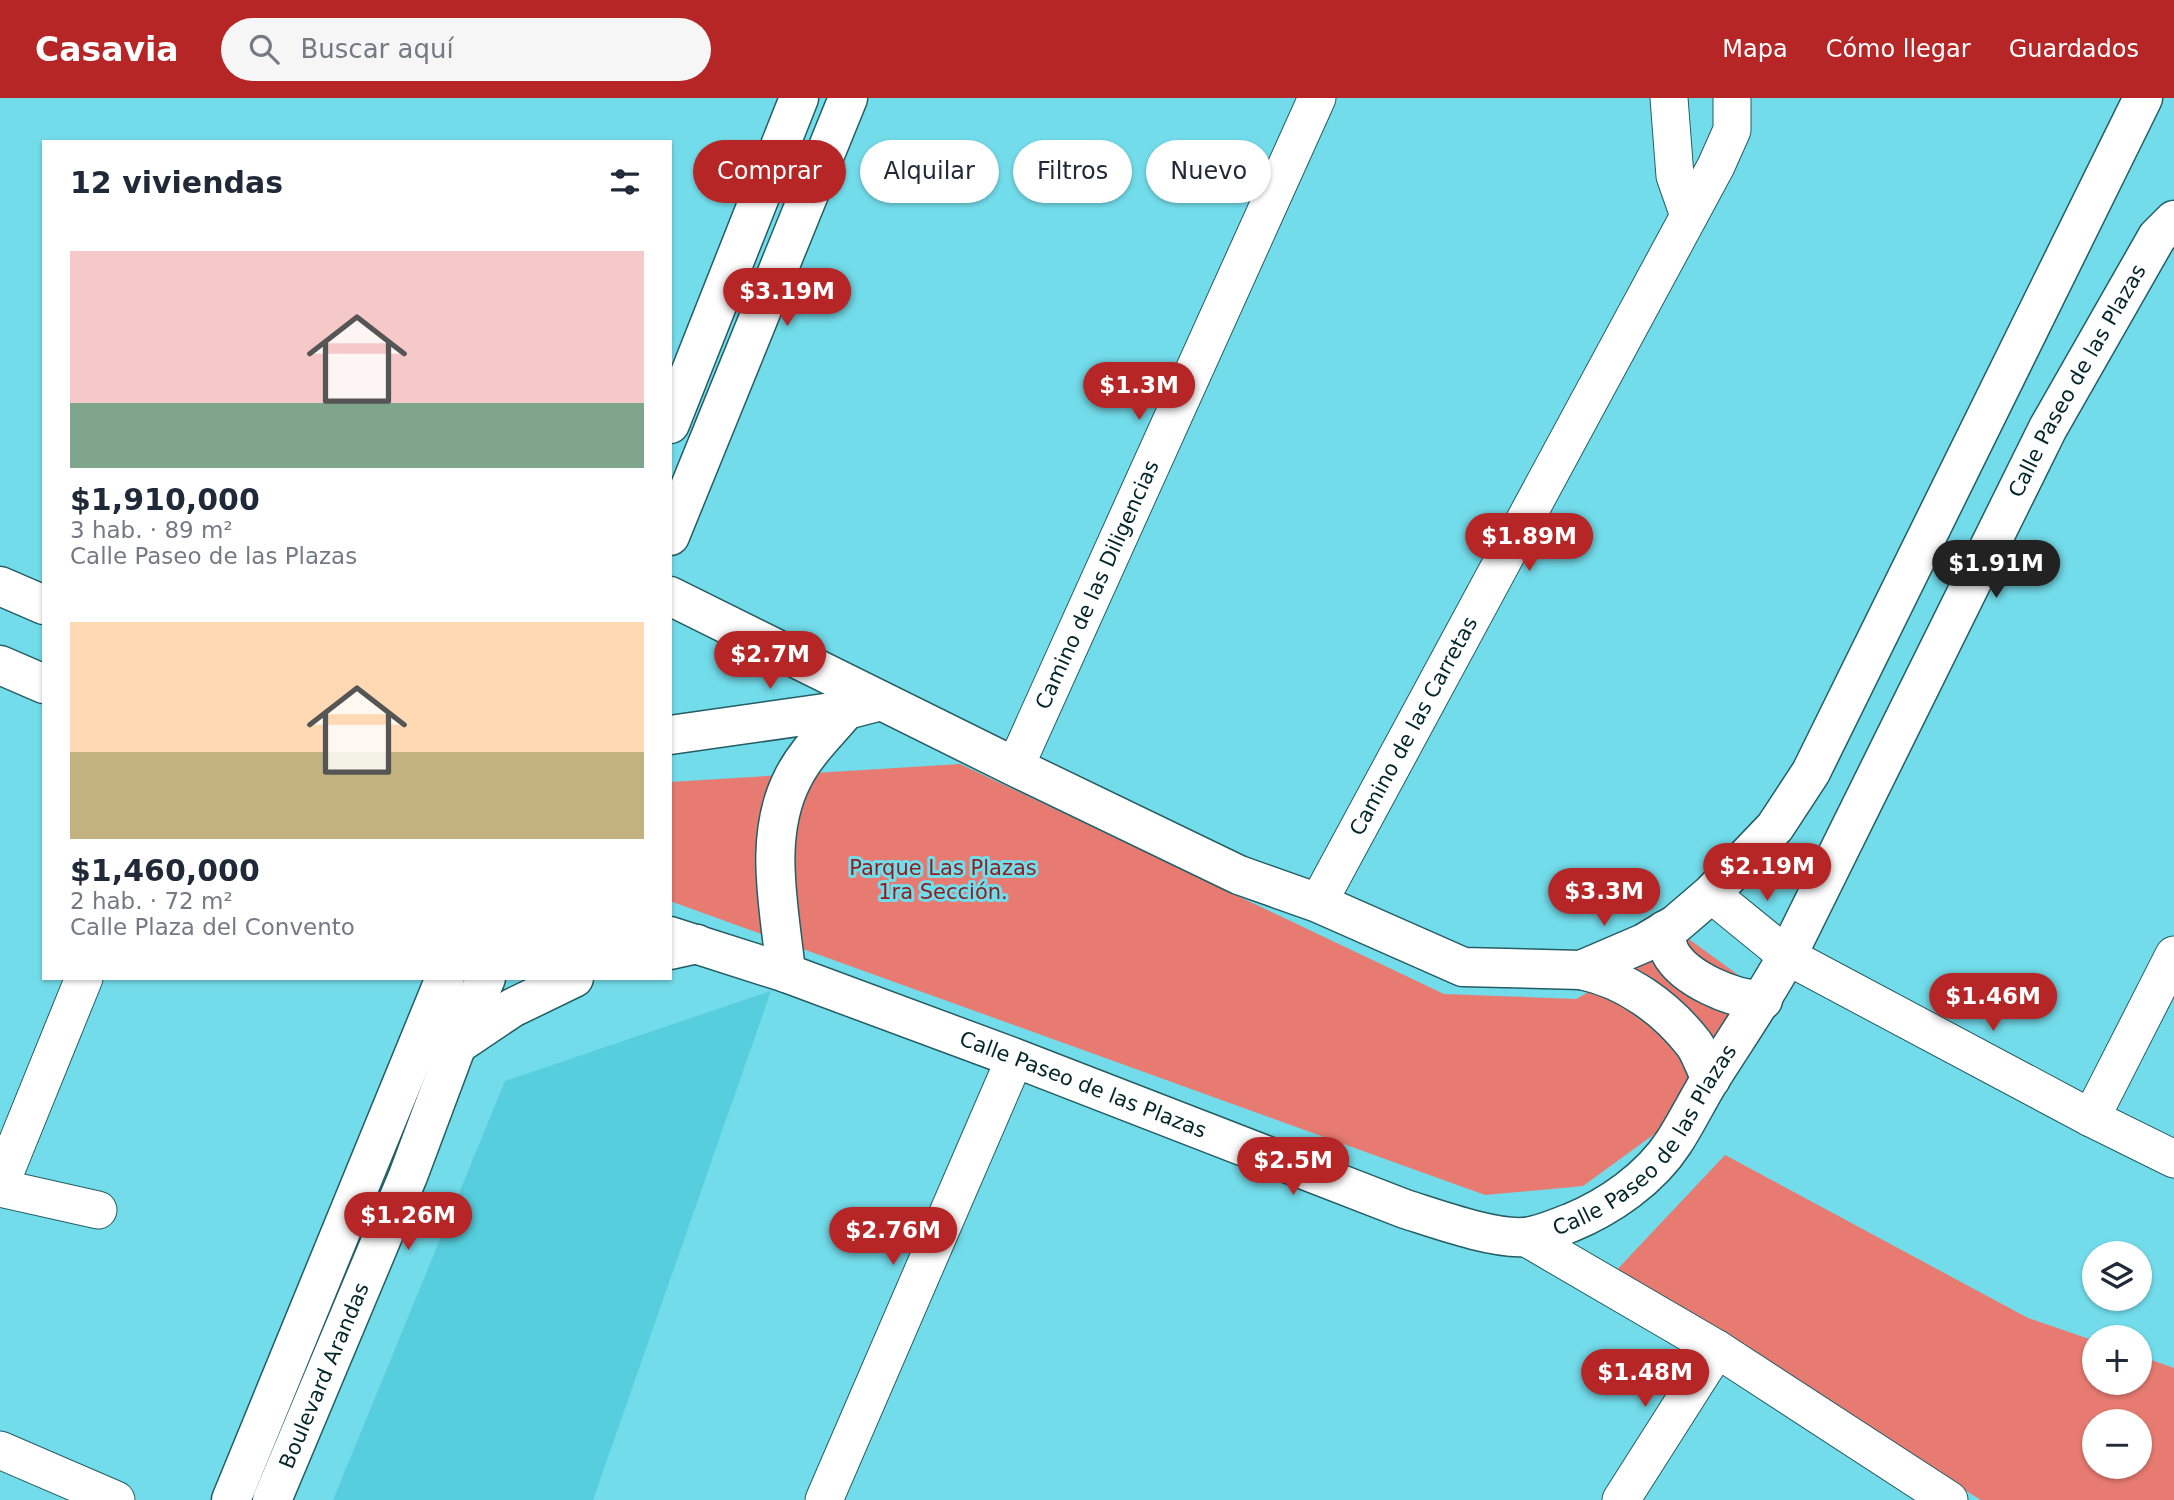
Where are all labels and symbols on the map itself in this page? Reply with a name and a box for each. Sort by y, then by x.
street label: Calle Paseo de las Plazas [2004,260,2151,501]
pin: $3.19M [730,268,844,328]
pin: $1.3M [1090,362,1188,422]
street label: Camino de las Diligencias [1031,456,1164,713]
pin: $1.89M [1472,514,1586,573]
pin: $1.91M [1939,540,2053,600]
street label: Camino de las Carretas [1345,613,1482,840]
pin: $2.7M [721,632,819,691]
pin: $2.19M [1710,844,1824,903]
park label: Parque Las Plazas 1ra Sección. [849,856,1037,904]
pin: $3.3M [1555,868,1653,928]
pin: $1.46M [1936,974,2050,1033]
street label: Calle Paseo de las Plazas [956,1026,1210,1143]
street label: Calle Paseo de las Plazas [1549,1040,1741,1240]
pin: $2.5M [1244,1138,1342,1197]
pin: $1.26M [351,1192,465,1252]
pin: $2.76M [836,1208,950,1267]
street label: Boulevard Arandas [275,1279,374,1472]
pin: $1.48M [1588,1350,1702,1409]

